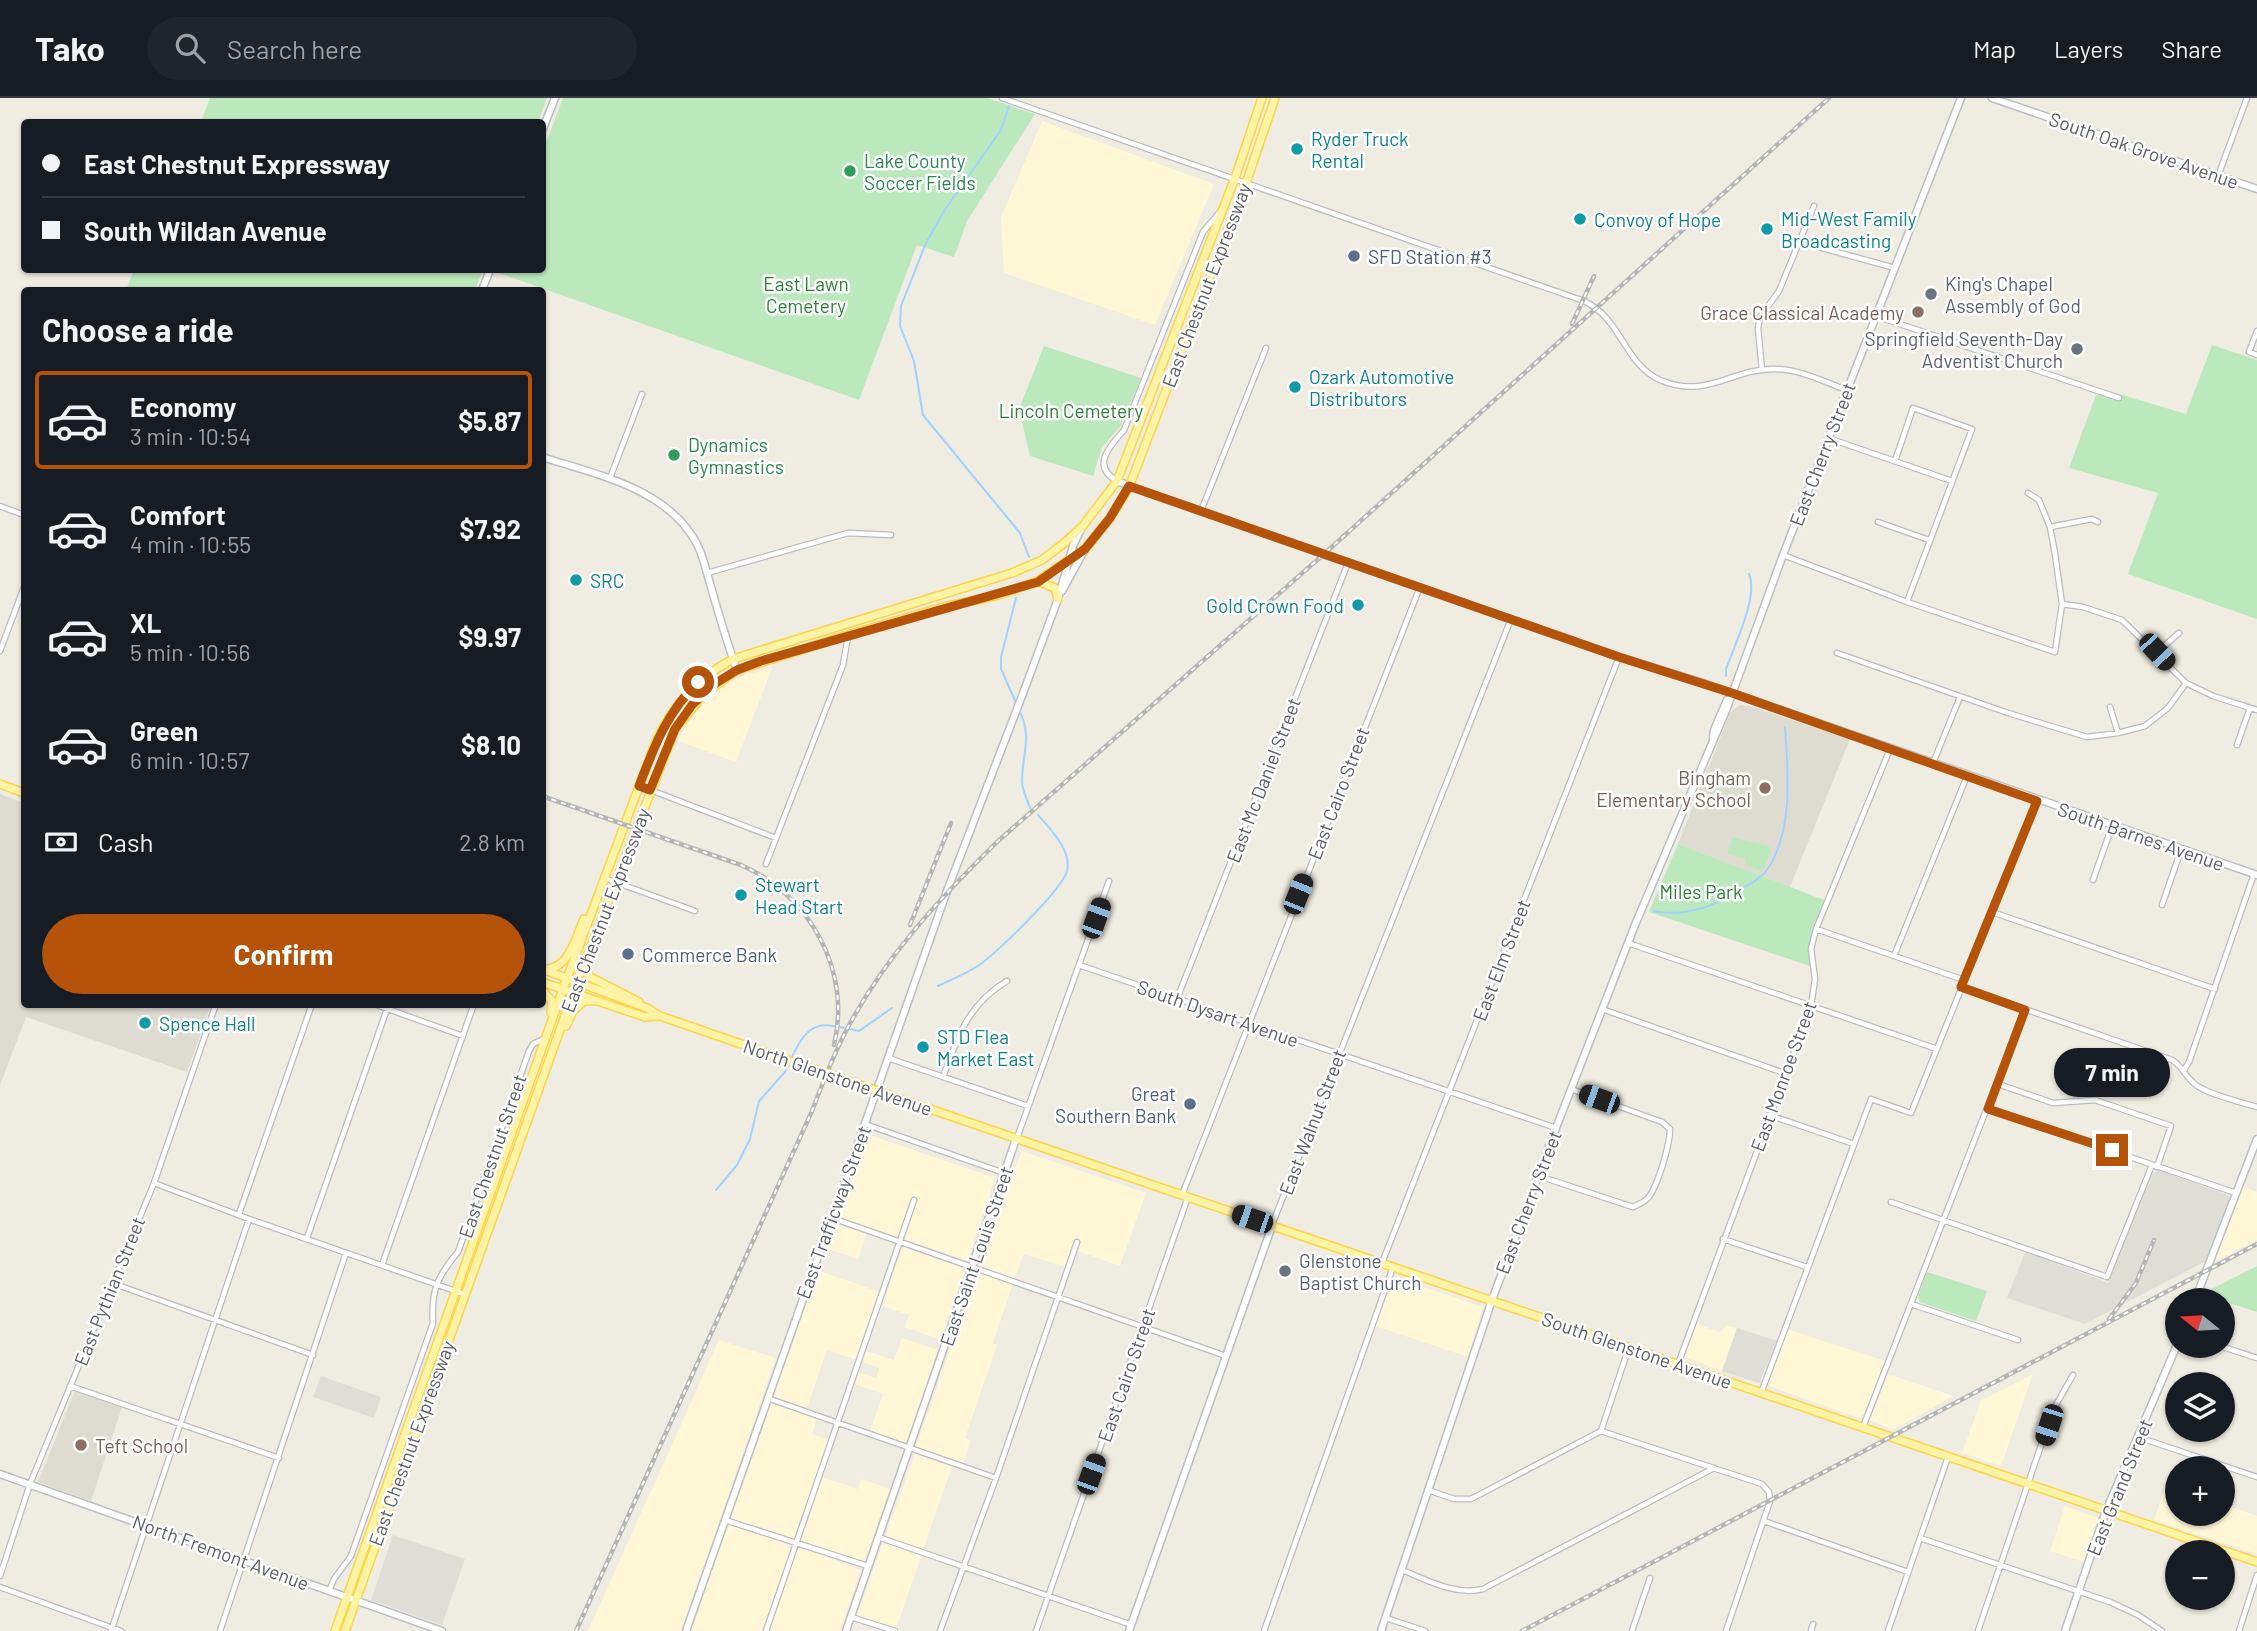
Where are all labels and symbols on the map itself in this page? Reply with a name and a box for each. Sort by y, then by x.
street label: South Oak Grove Avenue [2046,107,2242,193]
place label: Ryder Truck Rental [1311,127,1409,172]
marker: Ryder Truck Rental [1289,141,1305,157]
place label: Lake County Soccer Fields [864,149,976,194]
marker: Lake County Soccer Fields [842,163,858,179]
street label: East Chestnut Expressway [1156,179,1256,390]
place label: Mid-West Family Broadcasting [1781,207,1917,252]
place label: Convoy of Hope [1594,208,1721,231]
marker: Convoy of Hope [1572,211,1588,227]
marker: Mid-West Family Broadcasting [1759,221,1775,237]
place label: SFD Station #3 [1368,245,1492,268]
marker: SFD Station #3 [1346,248,1362,264]
park label: East Lawn Cemetery [763,272,849,317]
place label: King's Chapel Assembly of God [1945,272,2081,317]
marker: King's Chapel Assembly of God [1923,286,1939,302]
place label: Grace Classical Academy [1700,301,1904,324]
marker: Grace Classical Academy [1910,304,1926,320]
place label: Springfield Seventh-Day Adventist Church [1864,327,2063,372]
marker: Springfield Seventh-Day Adventist Church [2069,341,2085,357]
place label: Ozark Automotive Distributors [1309,365,1454,410]
marker: Ozark Automotive Distributors [1287,379,1303,395]
street label: East Cherry Street [1784,379,1860,529]
park label: Lincoln Cemetery [999,399,1143,422]
place label: Dynamics Gymnastics [688,433,784,478]
marker: Dynamics Gymnastics [666,447,682,463]
place label: SRC [590,569,624,592]
marker: SRC [568,572,584,588]
place label: Gold Crown Food [1206,594,1344,617]
marker: Gold Crown Food [1350,597,1366,613]
car [2135,629,2180,675]
route start [682,666,714,698]
street label: East Mc Daniel Street [1221,694,1305,866]
street label: East Cairo Street [1302,724,1374,862]
place label: Bingham Elementary School [1596,766,1751,811]
marker: Bingham Elementary School [1757,780,1773,796]
street label: South Barnes Avenue [2055,797,2227,875]
street label: East Chestnut Expressway [555,804,655,1015]
car [1281,871,1316,917]
place label: Stewart Head Start [755,873,843,918]
park label: Miles Park [1659,880,1743,903]
marker: Stewart Head Start [733,887,749,903]
car [1079,895,1114,941]
street label: East Elm Street [1467,896,1535,1024]
place label: Commerce Bank [642,943,777,966]
marker: Commerce Bank [620,946,636,962]
street label: South Dysart Avenue [1134,975,1302,1051]
street label: East Monroe Street [1745,998,1821,1154]
place label: Spence Hall [159,1012,255,1035]
marker: Spence Hall [137,1015,153,1031]
place label: STD Flea Market East [937,1025,1034,1070]
street label: North Glenstone Avenue [741,1034,935,1120]
marker: STD Flea Market East [915,1039,931,1055]
street label: East Walnut Street [1274,1046,1350,1198]
callout: 7 min [2054,1048,2170,1098]
street label: East Chestnut Street [453,1071,531,1241]
place label: Great Southern Bank [1055,1082,1176,1127]
car [1576,1082,1623,1116]
marker: Great Southern Bank [1182,1096,1198,1112]
street label: East Trafficway Street [791,1122,875,1302]
street label: East Cherry Street [1490,1127,1566,1277]
route end [2096,1134,2128,1166]
street label: East Saint Louis Street [934,1163,1018,1349]
car [1229,1202,1276,1236]
street label: East Pythian Street [69,1213,149,1369]
place label: Glenstone Baptist Church [1299,1249,1422,1294]
marker: Glenstone Baptist Church [1277,1263,1293,1279]
north arrow [2165,1288,2235,1358]
street label: East Cairo Street [1092,1305,1160,1445]
street label: South Glenstone Avenue [1539,1307,1735,1393]
street label: East Chestnut Expressway [363,1337,459,1549]
car [2033,1402,2066,1448]
street label: East Grand Street [2081,1415,2157,1559]
place label: Teft School [95,1434,188,1457]
marker: Teft School [73,1437,89,1453]
car [1074,1451,1109,1497]
street label: North Fremont Avenue [130,1509,312,1595]

